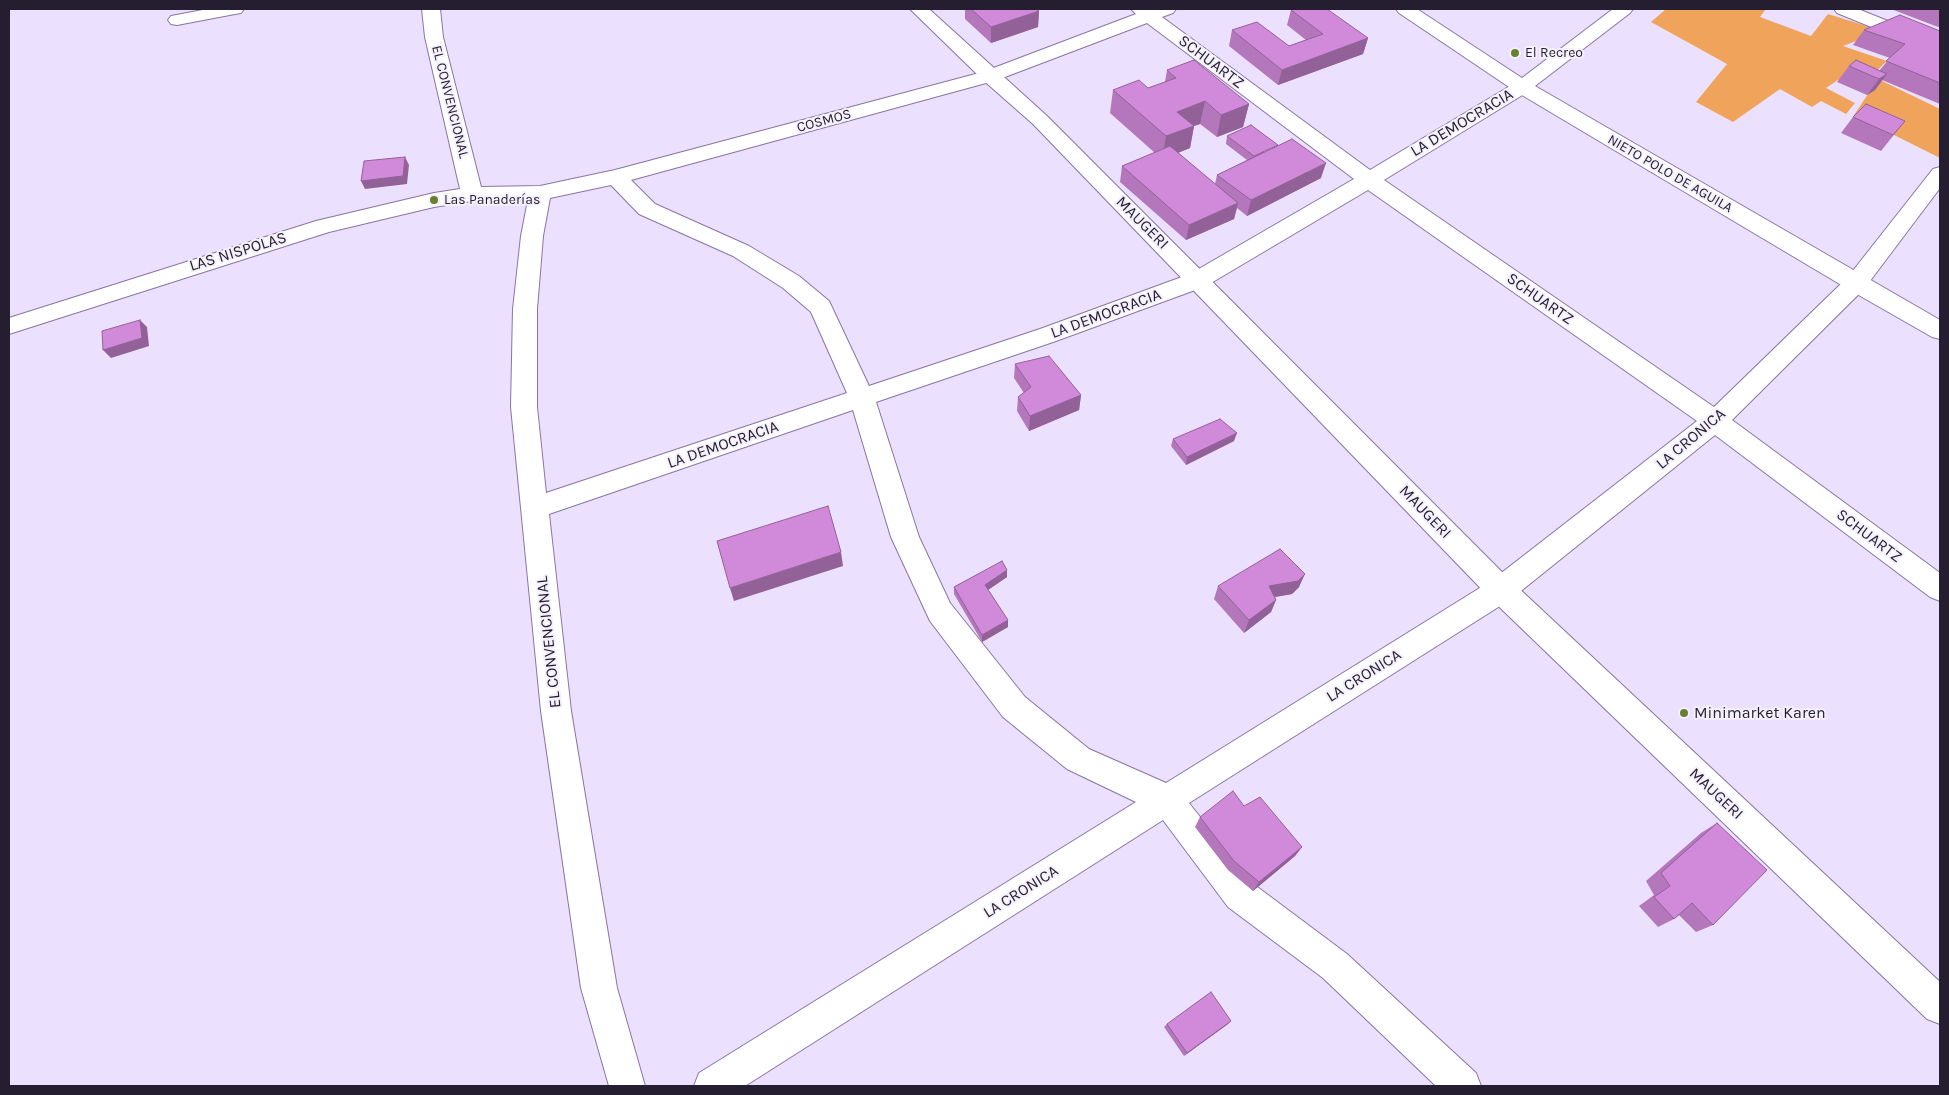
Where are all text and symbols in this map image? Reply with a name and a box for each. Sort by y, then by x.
street label: SCHUARTZ [1174,31,1248,93]
street label: EL CONVENCIONAL [428,44,472,160]
place label: El Recreo [1525,45,1583,61]
marker: El Recreo [1509,47,1521,59]
street label: LA DEMOCRACIA [1407,85,1517,161]
street label: COSMOS [795,106,853,136]
street label: NIETO POLO DE AGUILA [1604,131,1736,217]
place label: Las Panaderías [444,192,540,208]
street label: MAUGERI [1112,193,1172,253]
marker: Las Panaderías [428,194,440,206]
street label: LAS NISPOLAS [187,228,289,276]
street label: SCHUARTZ [1503,269,1577,329]
street label: LA DEMOCRACIA [1048,285,1164,343]
street label: LA CRONICA [1652,404,1730,474]
street label: LA DEMOCRACIA [665,417,781,473]
street label: MAUGERI [1395,481,1455,543]
street label: SCHUARTZ [1832,505,1906,567]
street label: EL CONVENCIONAL [533,575,565,709]
street label: LA CRONICA [1323,645,1405,707]
place label: Minimarket Karen [1694,703,1826,723]
marker: Minimarket Karen [1678,707,1690,719]
street label: MAUGERI [1685,764,1747,824]
street label: LA CRONICA [980,861,1062,923]

